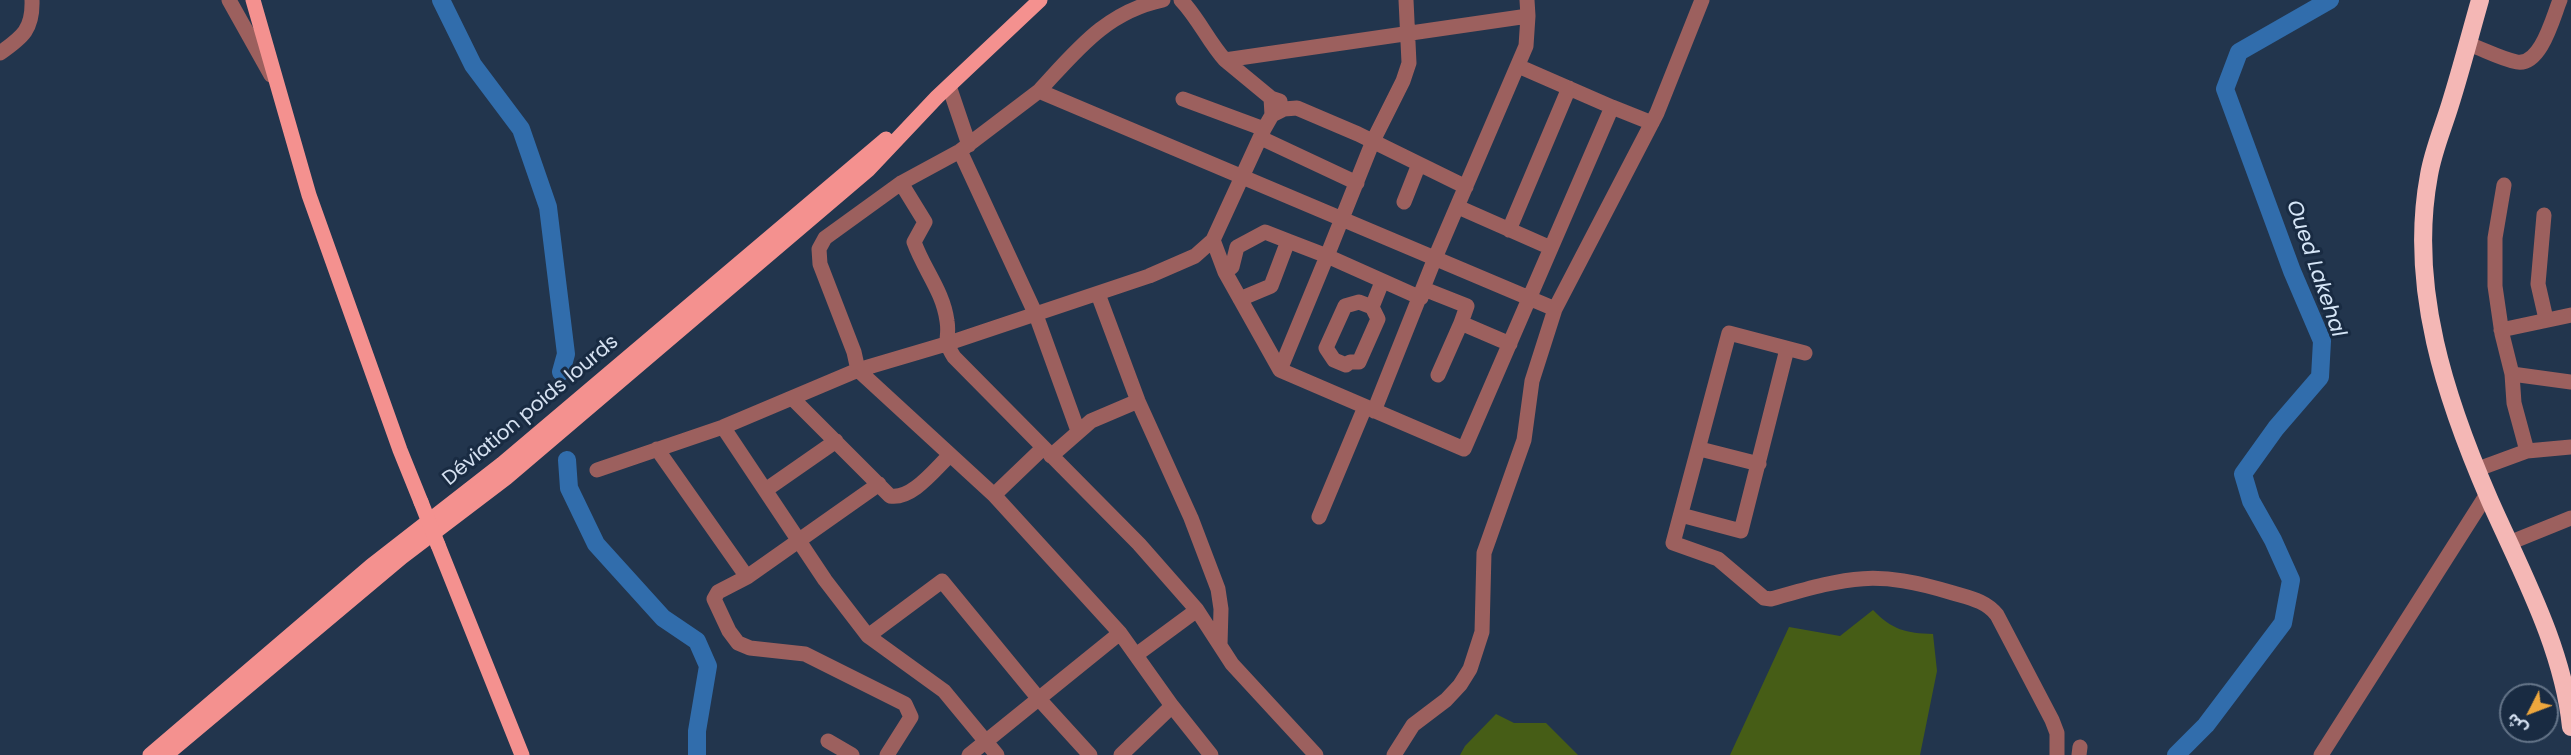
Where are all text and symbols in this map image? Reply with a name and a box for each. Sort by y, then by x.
water label: Oued Lakehal [2280,197,2350,341]
street label: Déviation poids lourds [438,331,624,491]
north arrow [2499,683,2559,743]
text: ش [2501,708,2533,740]

